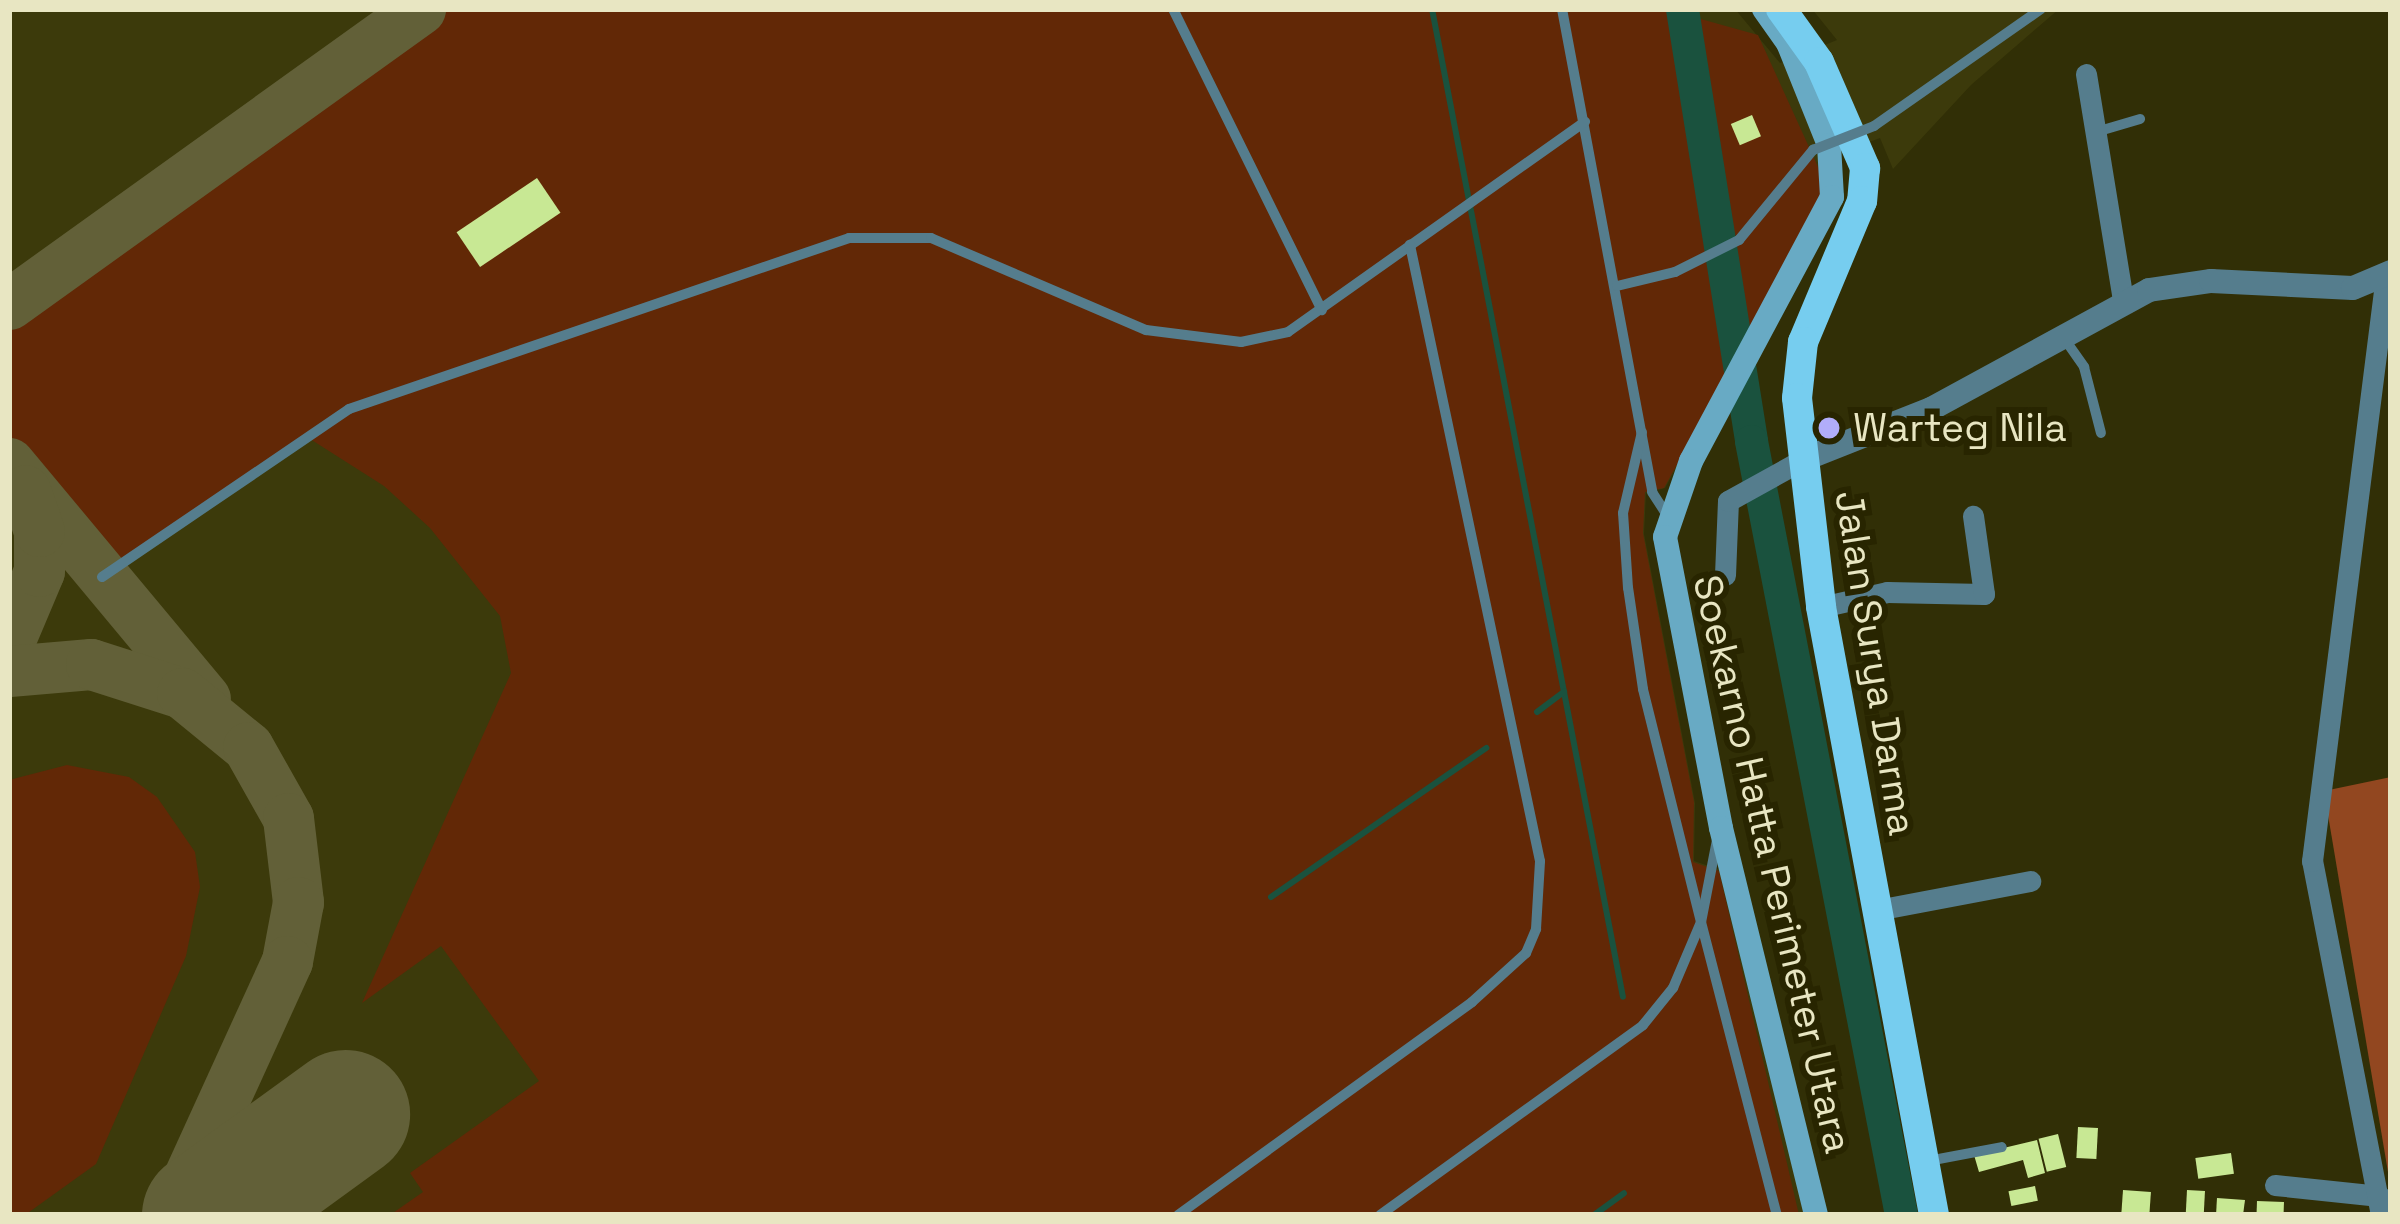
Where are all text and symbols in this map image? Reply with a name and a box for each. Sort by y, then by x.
place label: Warteg Nila [1853,405,2067,451]
marker: Warteg Nila [1816,415,1842,441]
street label: Jalan Surya Darma [1825,487,1925,839]
street label: Soekarno Hatta Perimeter Utara [1683,571,1861,1157]

